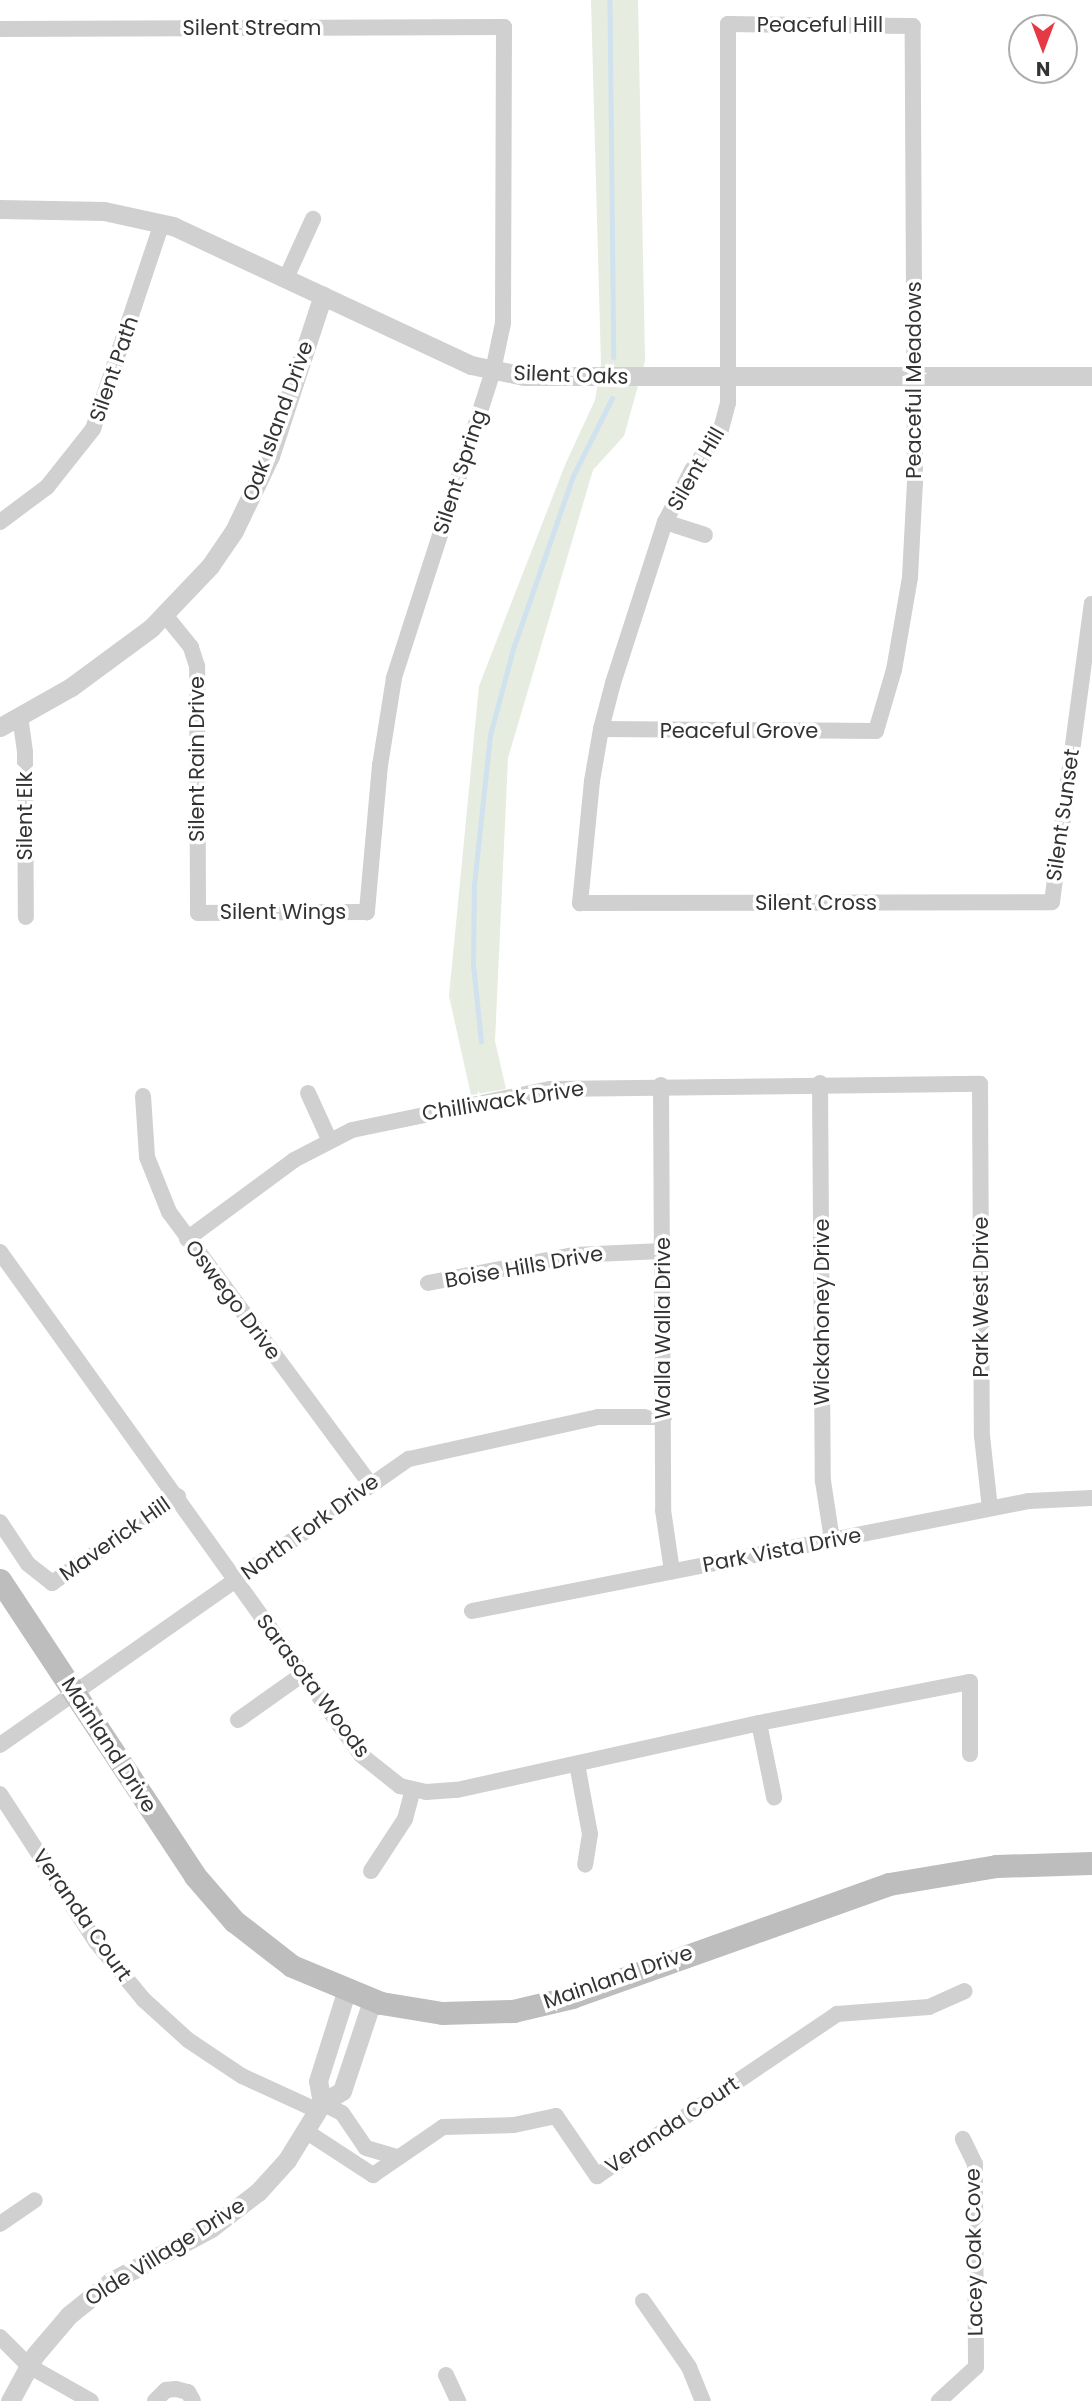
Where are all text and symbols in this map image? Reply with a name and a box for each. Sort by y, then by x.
street label: Peaceful Hill [757,12,883,38]
north arrow [1008,14,1078,84]
street label: Silent Stream [182,15,322,41]
text: N [1036,55,1050,82]
street label: Peaceful Meadows [901,281,927,479]
street label: Silent Path [84,313,144,425]
street label: Oak Island Drive [237,338,319,504]
street label: Silent Oaks [513,360,629,390]
street label: Silent Spring [428,407,492,537]
street label: Silent Hill [662,423,730,515]
street label: Silent Rain Drive [184,676,210,842]
street label: Peaceful Grove [660,718,818,744]
street label: Silent Sunset [1041,747,1085,883]
street label: Silent Elk [12,771,38,861]
street label: Silent Cross [755,890,877,916]
street label: Silent Wings [220,899,346,925]
street label: Chilliwack Drive [420,1076,586,1126]
street label: Park West Drive [968,1217,994,1377]
street label: Wickahoney Drive [809,1219,835,1405]
street label: Oswego Drive [180,1235,286,1365]
street label: Walla Walla Drive [650,1237,676,1419]
street label: Boise Hills Drive [443,1241,605,1293]
street label: North Fork Drive [236,1469,384,1585]
street label: Maverick Hill [55,1492,175,1586]
street label: Park Vista Drive [701,1522,863,1578]
street label: Sarasota Woods [251,1609,375,1763]
street label: Mainland Drive [56,1673,162,1817]
street label: Veranda Court [27,1844,137,1986]
street label: Mainland Drive [540,1940,696,2014]
street label: Veranda Court [601,2071,743,2179]
street label: Lacey Oak Cove [960,2168,988,2336]
street label: Olde Village Drive [80,2193,250,2311]

